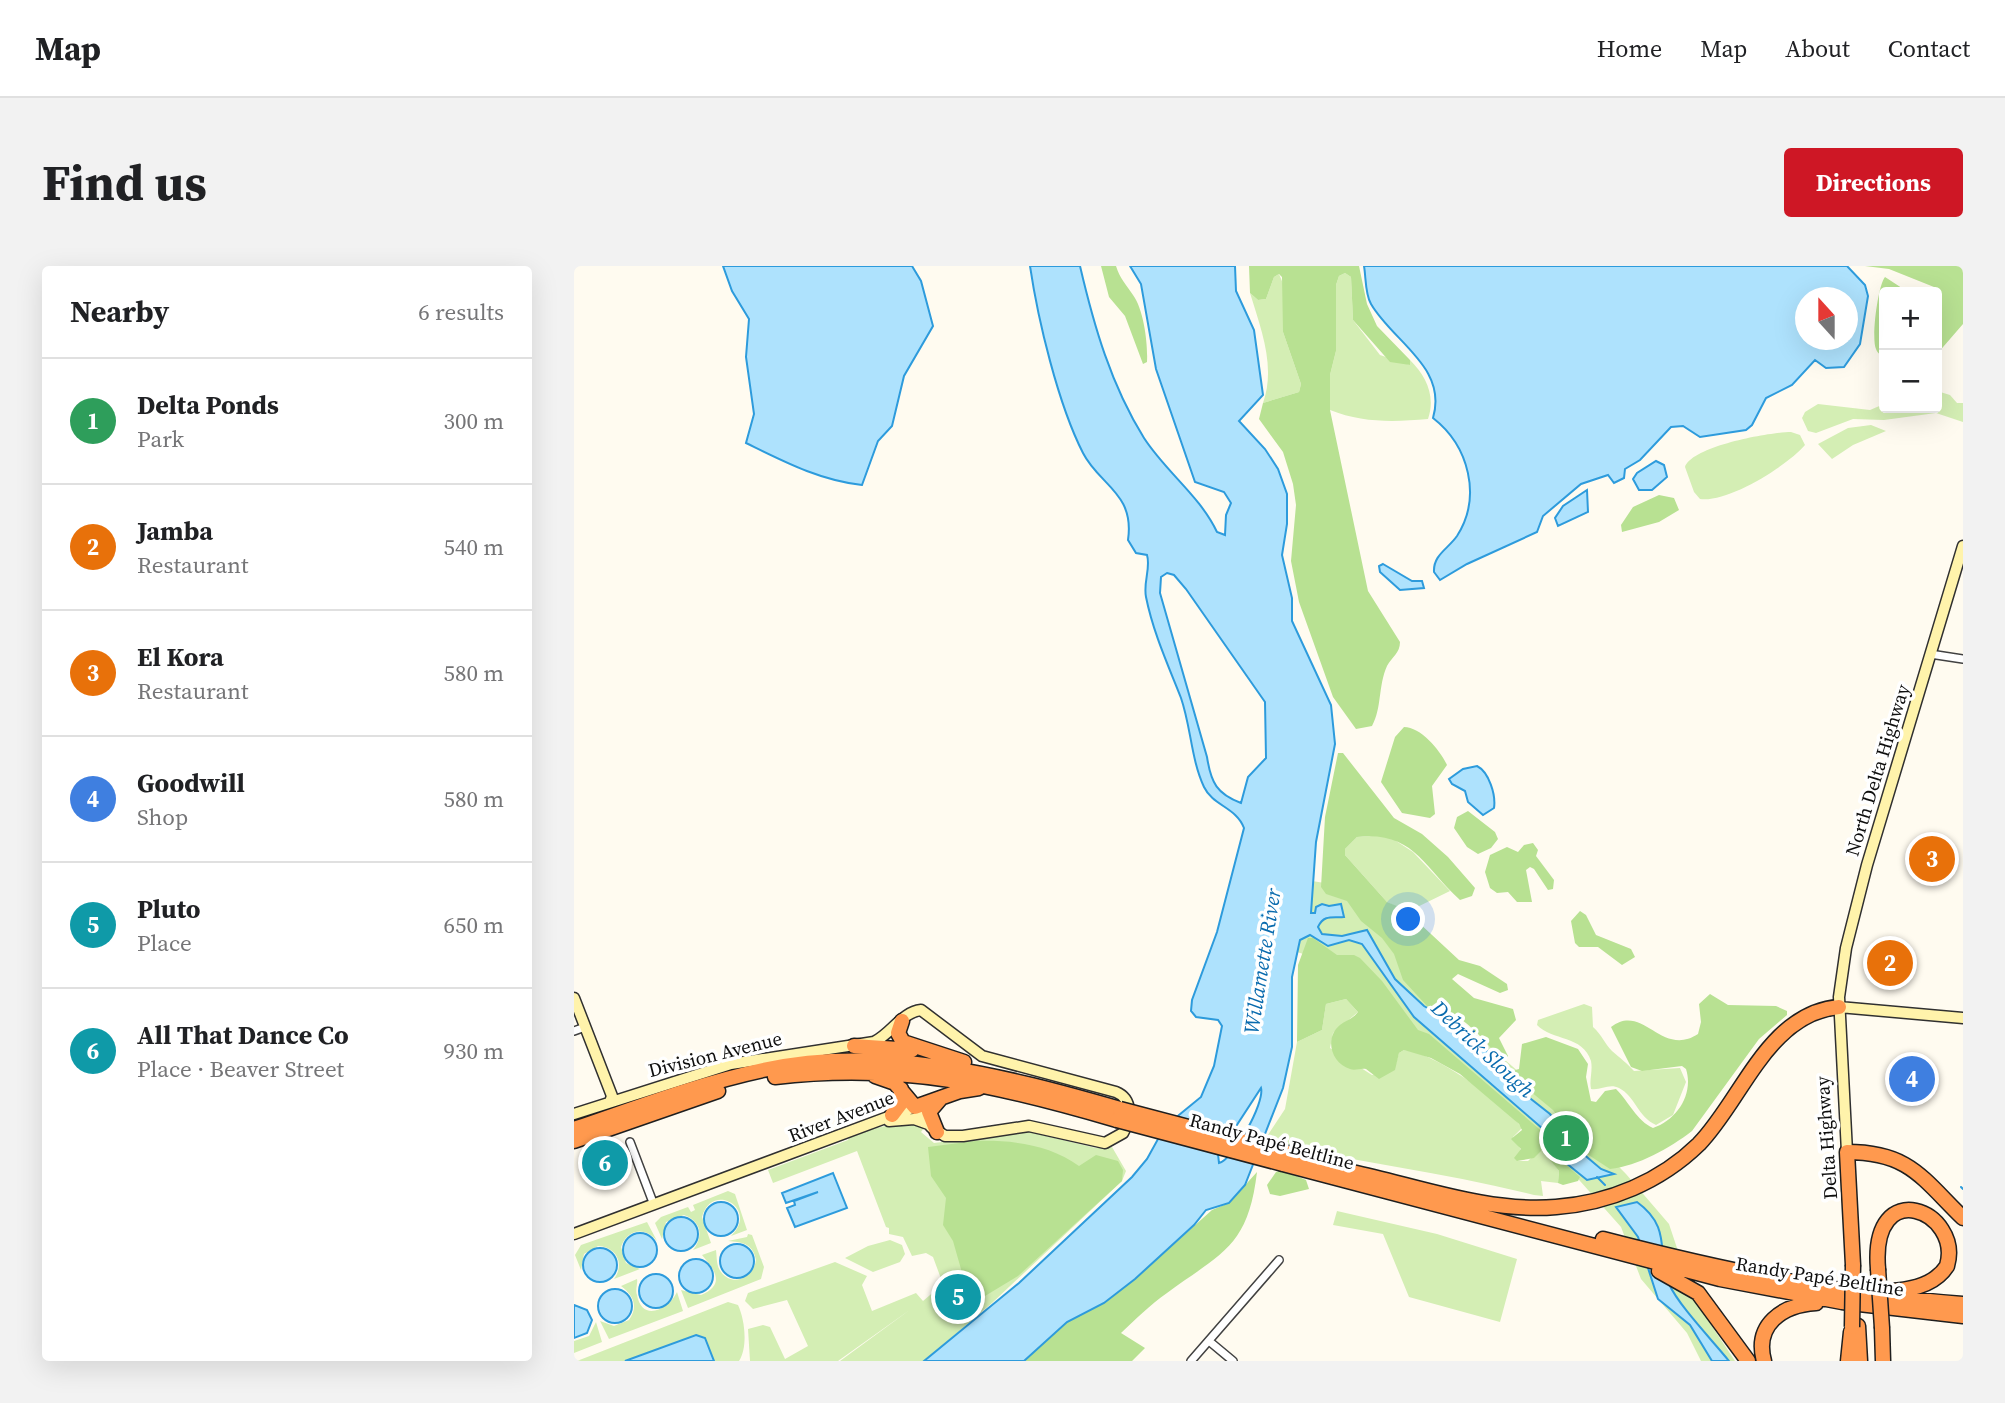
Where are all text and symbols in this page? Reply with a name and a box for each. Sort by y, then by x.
text: Map [35,26,101,71]
text: Home [1597,32,1662,65]
text: Map [1700,32,1747,65]
text: About [1785,32,1850,65]
text: Contact [1888,32,1970,65]
button: Directions [1784,148,1963,217]
text: Find us [42,149,207,216]
north arrow [1795,287,1858,350]
map controls [1879,287,1942,413]
button: + [1879,287,1942,350]
text: Nearby [70,291,169,332]
text: 6 results [418,296,504,328]
button: − [1879,350,1942,413]
text: Delta Ponds [137,387,279,423]
text: 1 [87,405,99,437]
text: 300 m [443,405,504,437]
text: Park [137,423,184,455]
text: Jamba [137,513,213,549]
text: 2 [87,531,99,563]
text: 540 m [443,531,504,563]
text: Restaurant [137,549,248,581]
text: El Kora [137,639,224,675]
text: 3 [87,657,99,689]
text: 580 m [443,657,504,689]
text: Restaurant [137,675,248,707]
street label: North Delta Highway [1839,681,1916,859]
text: Goodwill [137,765,245,801]
text: 4 [87,783,99,815]
text: 580 m [443,783,504,815]
text: Shop [137,801,188,833]
pin: 3 [1909,833,1955,885]
water label: Willamette River [1236,886,1288,1036]
text: Pluto [137,891,201,927]
your location [1391,902,1425,936]
text: 5 [87,909,99,941]
text: 650 m [443,909,504,941]
text: Place [137,927,192,959]
pin: 2 [1867,937,1913,989]
water label: Debrick Slough [1425,993,1541,1105]
text: All That Dance Co [137,1017,349,1053]
street label: Division Avenue [645,1025,785,1083]
text: 6 [87,1035,99,1067]
text: 930 m [443,1035,504,1067]
text: Place · Beaver Street [137,1053,344,1085]
pin: 4 [1889,1053,1935,1105]
street label: Delta Highway [1809,1075,1843,1200]
street label: River Avenue [784,1084,898,1148]
street label: Randy Papé Beltline [1187,1106,1357,1176]
pin: 1 [1543,1112,1589,1164]
pin: 6 [582,1137,628,1189]
street label: Randy Papé Beltline [1734,1250,1906,1302]
pin: 5 [935,1271,981,1323]

